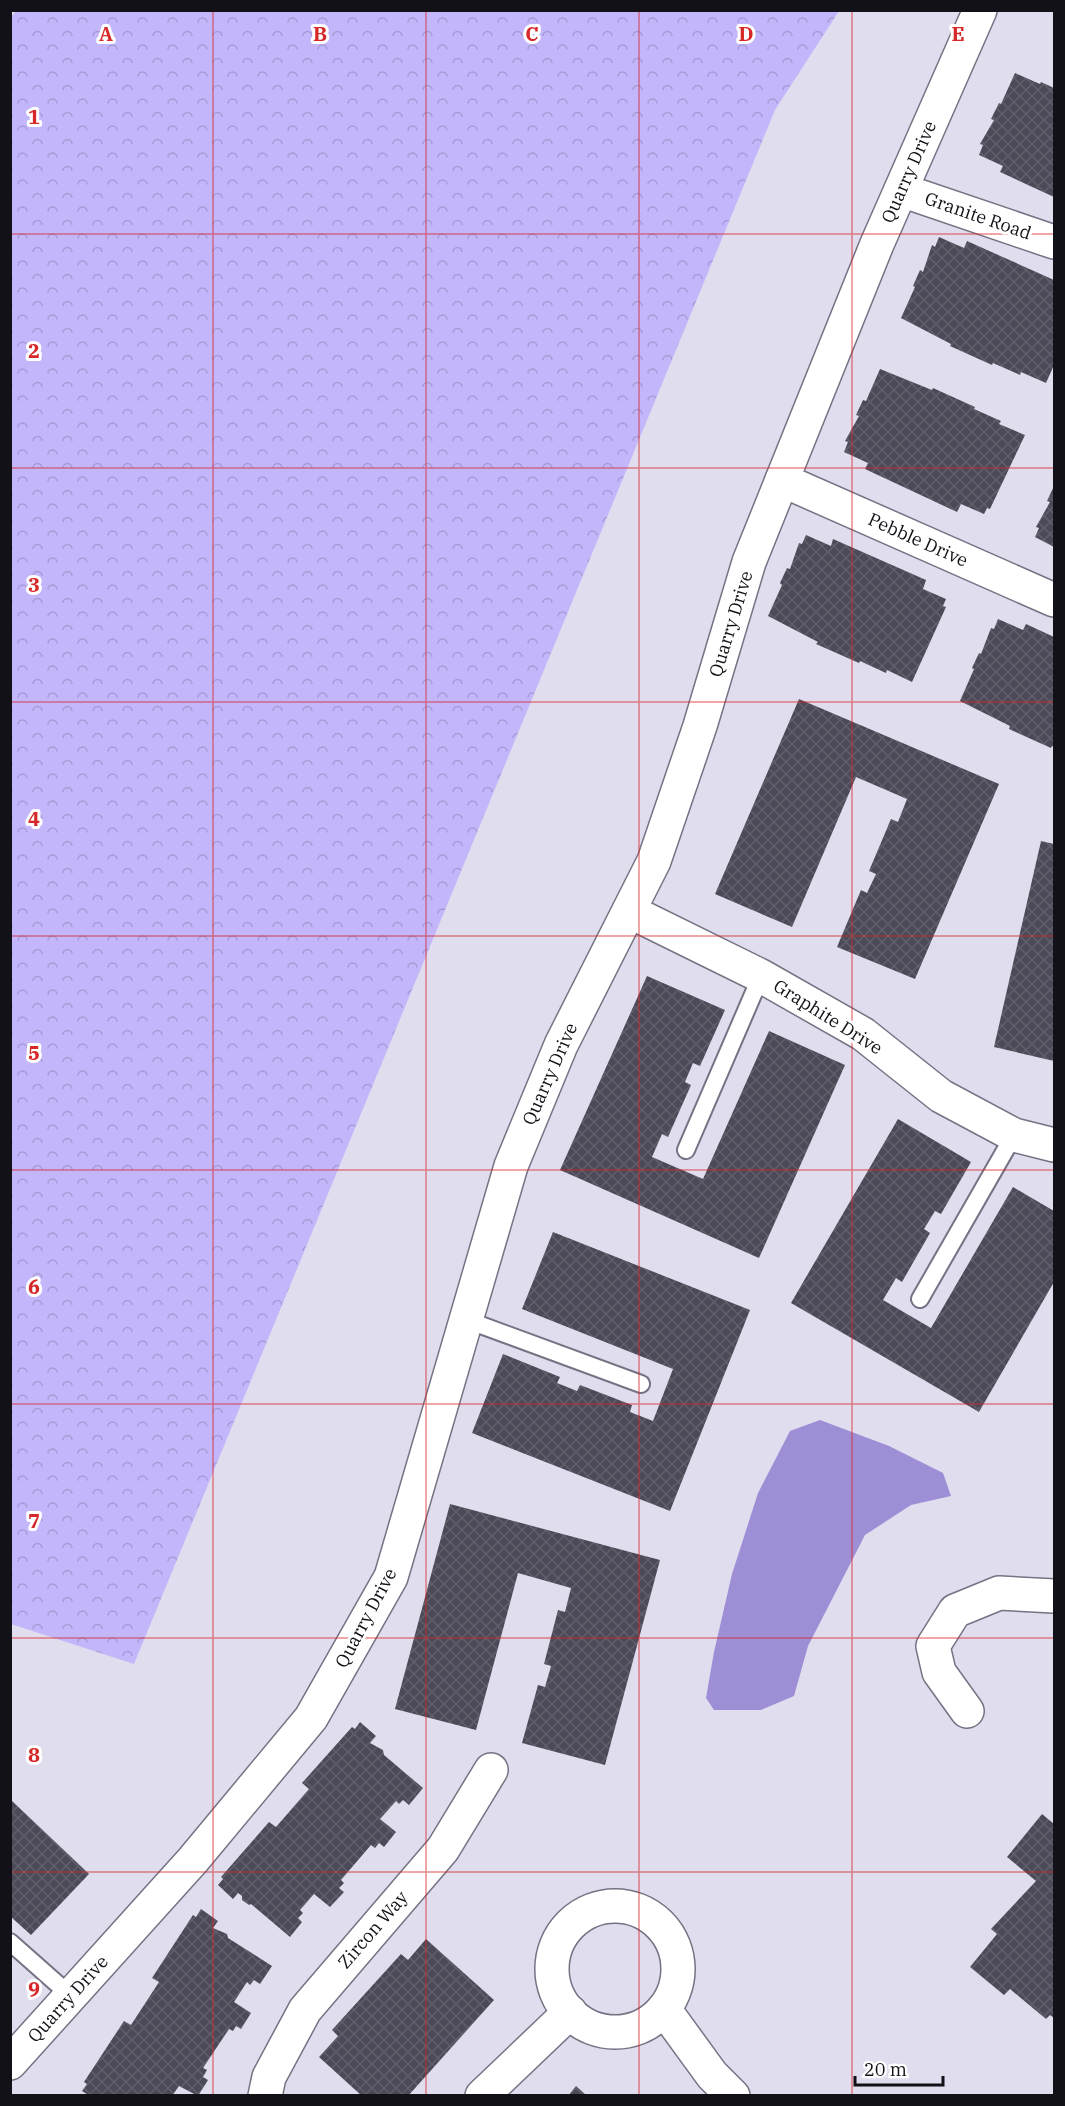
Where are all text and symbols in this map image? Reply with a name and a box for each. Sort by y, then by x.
text: A [99,20,113,47]
text: B [313,20,327,47]
text: C [525,20,539,47]
text: D [738,20,754,47]
text: E [951,20,965,47]
text: 1 [28,103,40,130]
street label: Quarry Drive [876,117,941,227]
street label: Granite Road [922,187,1034,244]
text: 2 [28,337,40,364]
street label: Pebble Drive [865,507,972,572]
street label: Quarry Drive [704,568,758,680]
text: 3 [28,571,40,598]
text: 4 [28,805,40,832]
street label: Graphite Drive [769,974,887,1059]
street label: Quarry Drive [517,1019,582,1129]
text: 5 [28,1039,40,1066]
text: 6 [28,1273,40,1300]
text: 7 [28,1507,40,1534]
street label: Quarry Drive [330,1564,401,1672]
text: 8 [28,1741,40,1768]
street label: Zircon Way [333,1886,413,1973]
street label: Quarry Drive [22,1950,113,2047]
text: 9 [28,1975,40,2002]
scale bar [855,2049,944,2087]
text: 20 m [864,2058,907,2081]

